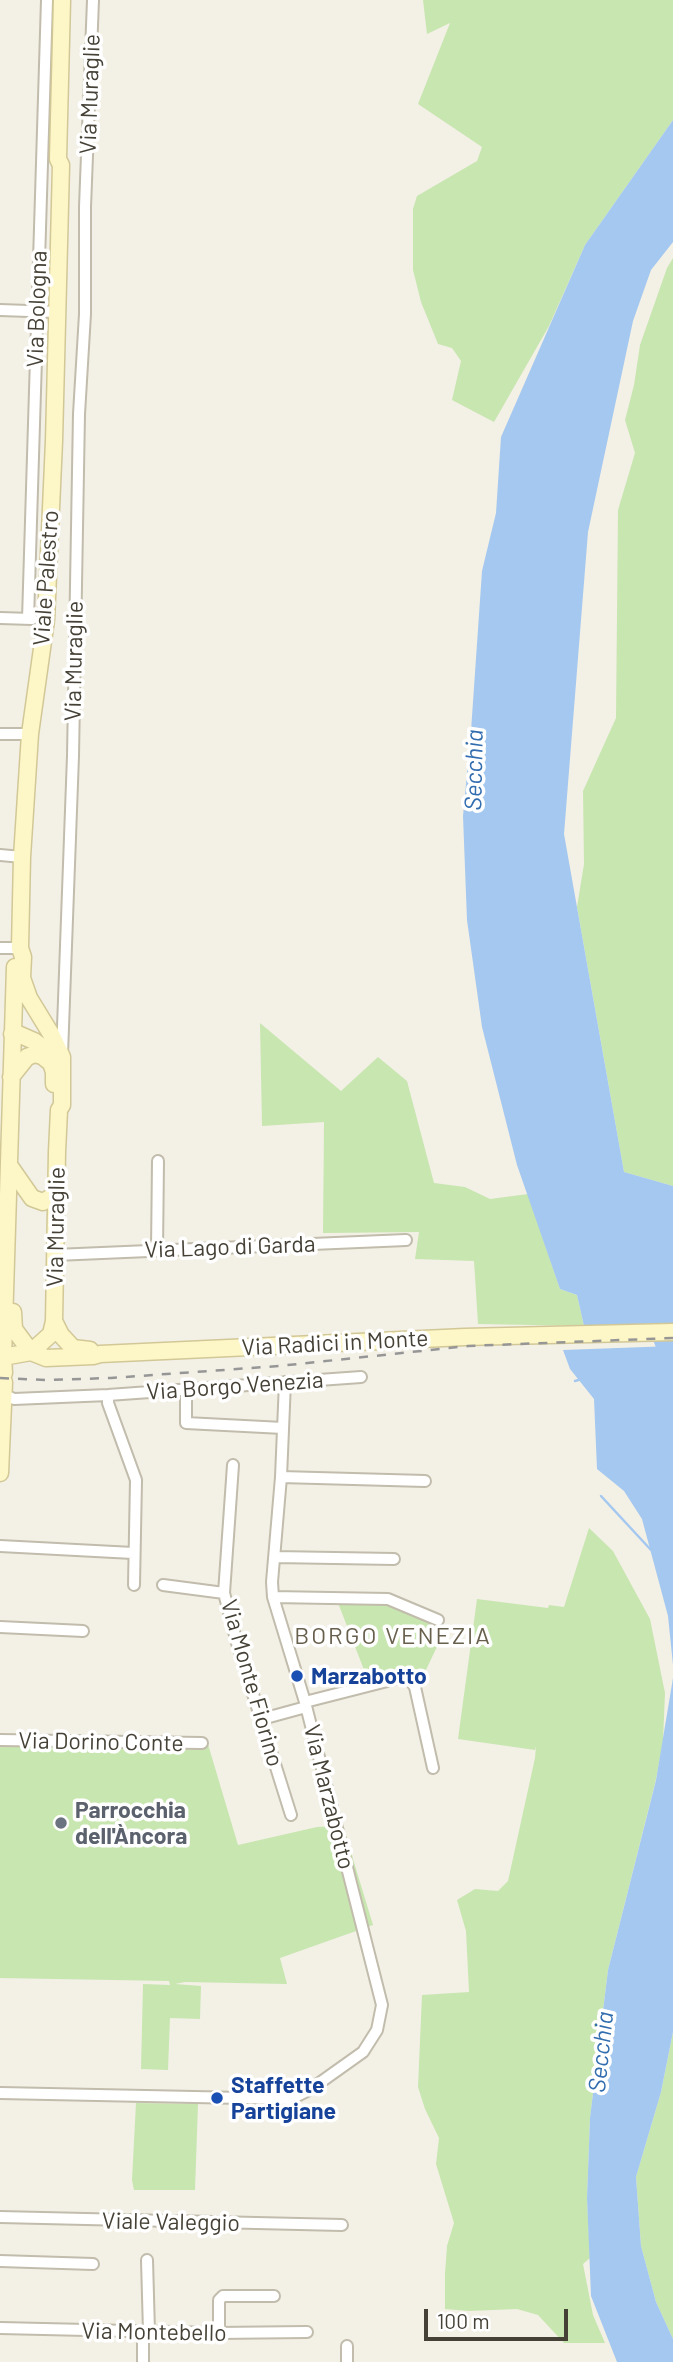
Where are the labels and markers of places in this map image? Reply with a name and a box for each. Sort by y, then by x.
place label: Marzabotto [311,1662,427,1690]
marker: Marzabotto [289,1668,305,1684]
place label: Parrocchia dell'Àncora [75,1796,187,1850]
marker: Parrocchia dell'Àncora [53,1815,69,1831]
place label: Staffette Partigiane [231,2071,336,2125]
marker: Staffette Partigiane [209,2090,225,2106]

